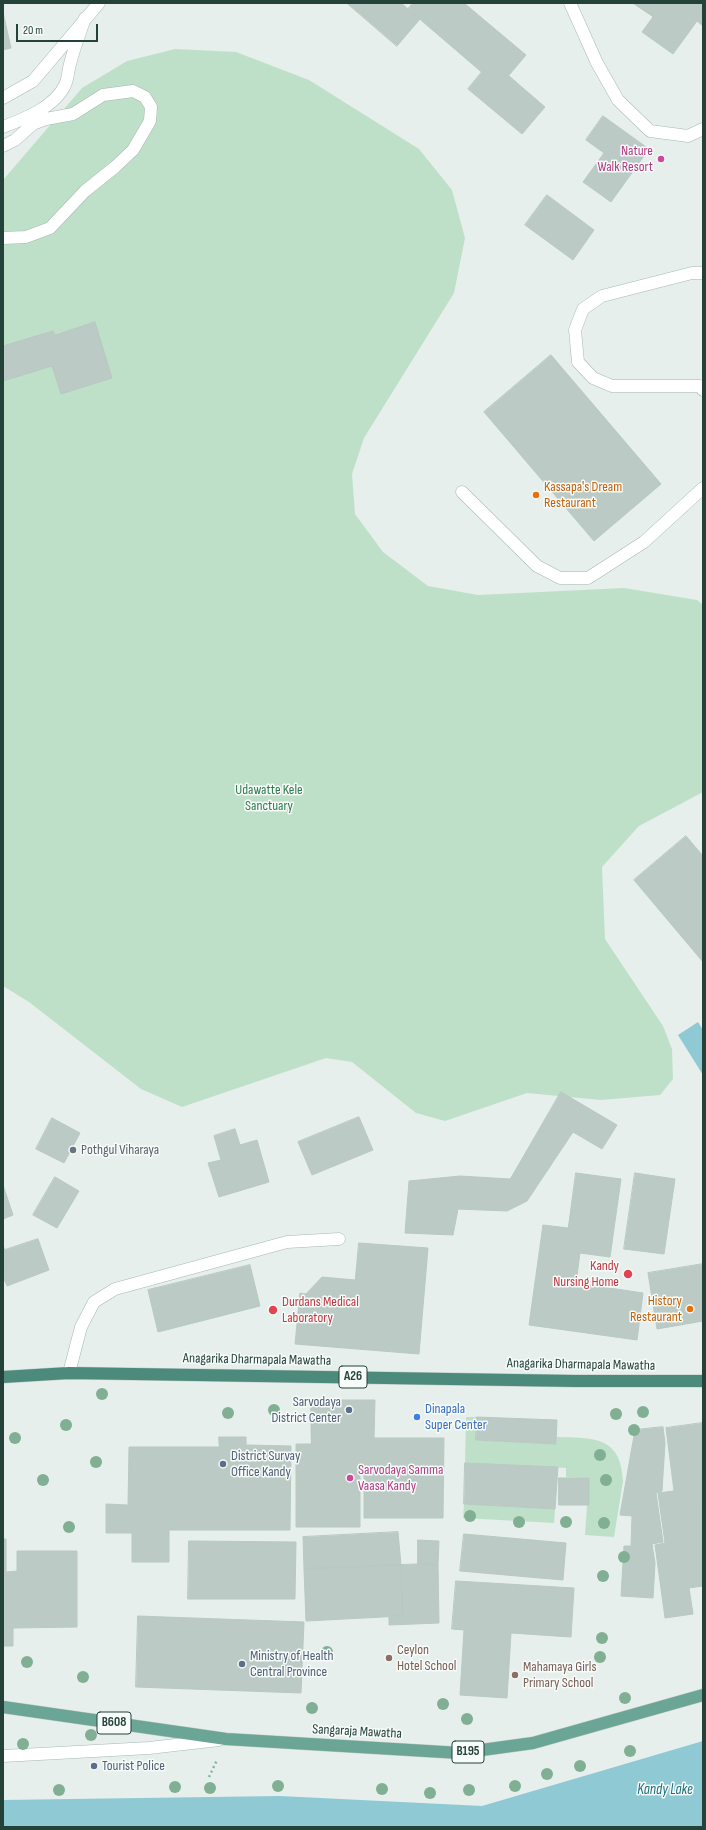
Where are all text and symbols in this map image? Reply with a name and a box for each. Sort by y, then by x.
scale bar [18,16,100,42]
text: 20 m [23,23,43,38]
place label: Nature Walk Resort [597,143,653,176]
marker: Nature Walk Resort [656,154,666,164]
place label: Kassapa's Dream Restaurant [544,479,622,512]
marker: Kassapa's Dream Restaurant [531,490,541,500]
park label: Udawatte Kele Sanctuary [235,782,303,814]
place label: Pothgul Viharaya [81,1142,159,1158]
marker: Pothgul Viharaya [68,1145,78,1155]
place label: Kandy Nursing Home [553,1258,619,1290]
marker: Kandy Nursing Home [622,1268,634,1280]
place label: History Restaurant [630,1293,682,1326]
place label: Durdans Medical Laboratory [282,1294,359,1326]
marker: Durdans Medical Laboratory [267,1304,279,1316]
marker: History Restaurant [685,1304,695,1314]
street label: Anagarika Dharmapala Mawatha [183,1350,331,1370]
street label: Anagarika Dharmapala Mawatha [507,1355,655,1375]
road number: A26 [339,1366,367,1388]
place label: Sarvodaya District Center [271,1394,341,1426]
place label: Dinapala Super Center [425,1401,487,1434]
marker: Sarvodaya District Center [344,1405,354,1415]
marker: Dinapala Super Center [412,1412,422,1422]
place label: District Survay Office Kandy [231,1448,300,1480]
marker: District Survay Office Kandy [218,1459,228,1469]
place label: Sarvodaya Samma Vaasa Kandy [358,1462,443,1494]
marker: Sarvodaya Samma Vaasa Kandy [345,1473,355,1483]
place label: Ceylon Hotel School [397,1642,456,1674]
place label: Ministry of Health Central Province [250,1648,334,1680]
marker: Ceylon Hotel School [384,1653,394,1663]
marker: Ministry of Health Central Province [237,1659,247,1669]
place label: Mahamaya Girls Primary School [523,1659,596,1692]
marker: Mahamaya Girls Primary School [510,1670,520,1680]
road number: B608 [97,1712,131,1734]
street label: Sangaraja Mawatha [312,1721,402,1743]
road number: B195 [452,1741,484,1763]
place label: Tourist Police [102,1758,165,1774]
marker: Tourist Police [89,1761,99,1771]
water label: Kandy Lake [637,1781,693,1799]

